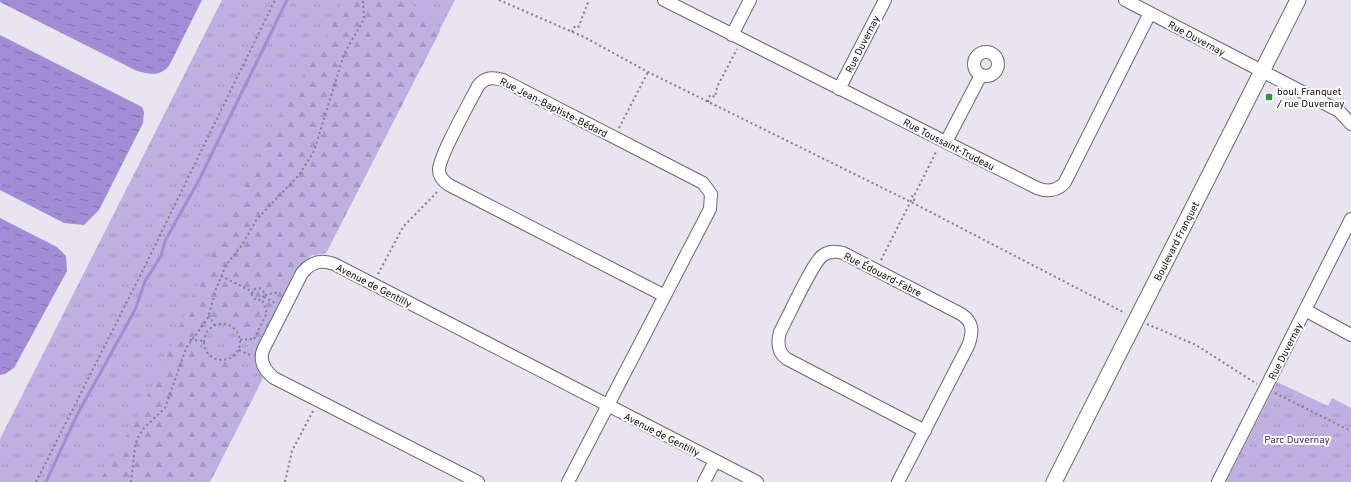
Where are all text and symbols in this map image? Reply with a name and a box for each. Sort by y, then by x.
street label: Rue Duvernay [843,14,883,76]
street label: Rue Duvernay [1165,19,1227,60]
street label: Rue Jean-Baptiste-Bédard [497,75,609,141]
place label: boul. Franquet / rue Duvernay [1276,86,1345,111]
marker: boul. Franquet / rue Duvernay [1264,92,1274,102]
street label: Rue Toussaint-Trudeau [900,117,996,174]
street label: Boulevard Franquet [1152,200,1203,284]
street label: Rue Édouard-Fabre [841,250,923,301]
street label: Avenue de Gentilly [333,262,414,311]
street label: Rue Duvernay [1266,321,1306,383]
street label: Avenue de Gentilly [621,411,702,460]
park label: Parc Duvernay [1264,434,1330,447]

